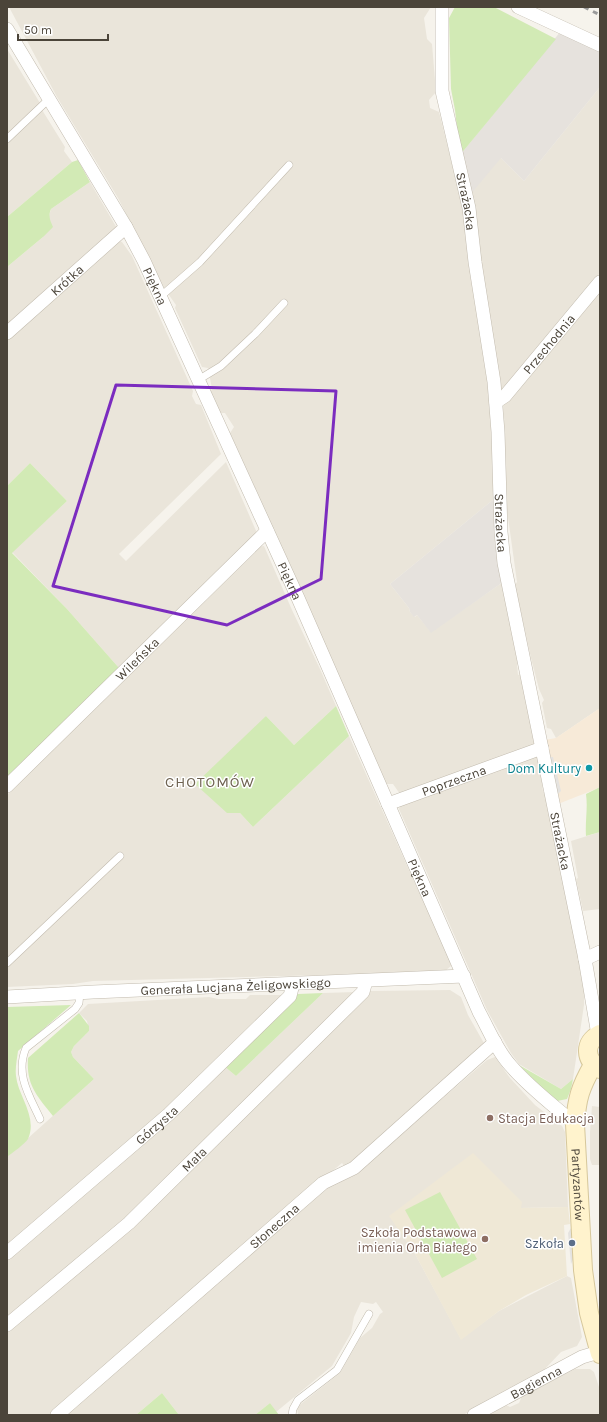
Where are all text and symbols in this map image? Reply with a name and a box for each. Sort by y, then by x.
scale bar [18,16,108,42]
text: 50 m [24,23,52,37]
street label: Strażacka [453,171,479,231]
street label: Krótka [47,261,86,298]
street label: Piękna [140,265,171,307]
street label: Przechodnia [520,311,578,376]
street label: Strażacka [492,493,510,553]
street label: Piękna [275,559,305,602]
street label: Wileńska [112,634,162,683]
place label: Dom Kultury [507,761,581,776]
street label: Poprzeczna [420,762,488,799]
marker: Dom Kultury [584,763,594,773]
district label: CHOTOMÓW [165,773,255,791]
street label: Strażacka [548,810,574,871]
street label: Piękna [405,856,435,899]
street label: Generała Lucjana Żeligowskiego [140,974,331,997]
street label: Górzysta [132,1102,181,1147]
place label: Stacja Edukacja [498,1111,594,1126]
marker: Stacja Edukacja [485,1113,495,1123]
street label: Mała [178,1144,209,1175]
street label: Partyzantów [569,1148,588,1222]
street label: Słoneczna [246,1200,302,1251]
place label: Szkoła Podstawowa imienia Orła Białego [358,1225,477,1255]
marker: Szkoła Podstawowa imienia Orła Białego [480,1234,490,1244]
place label: Szkoła [525,1236,564,1251]
marker: Szkoła [567,1238,577,1248]
street label: Bagienna [507,1362,564,1402]

